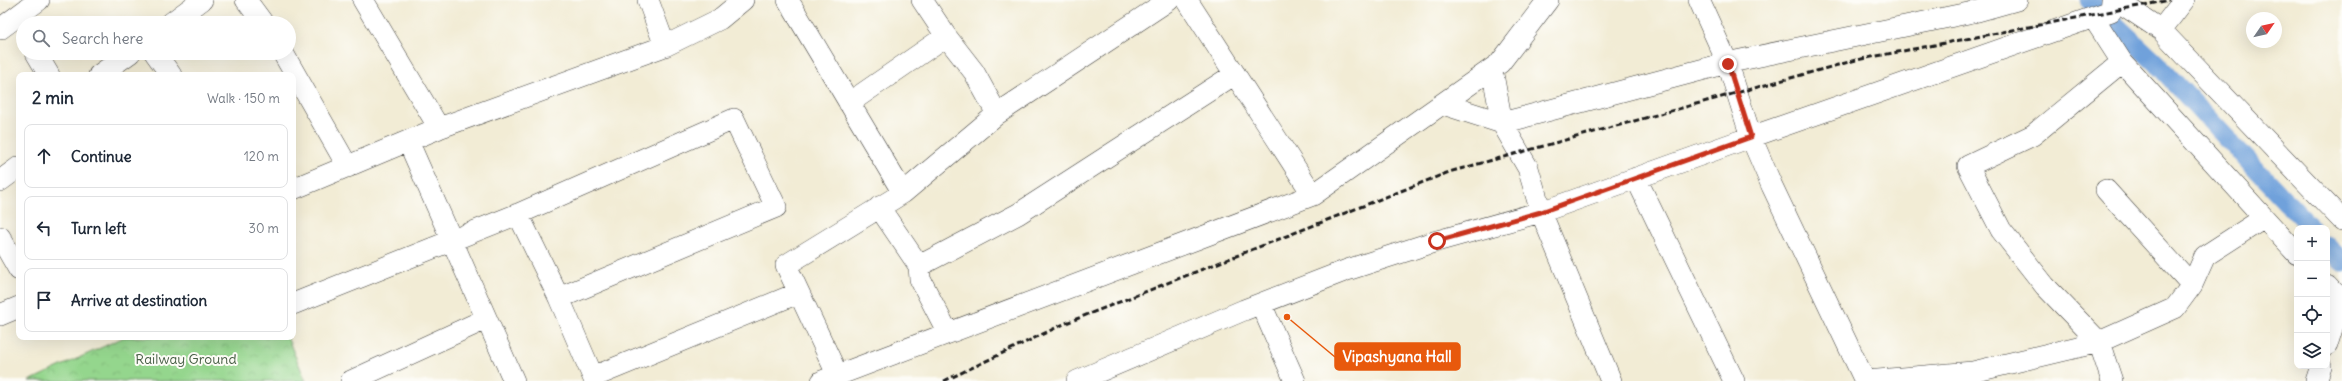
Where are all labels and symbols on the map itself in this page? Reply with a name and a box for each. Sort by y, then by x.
north arrow [2246,12,2282,48]
route end [1719,55,1737,73]
route start [1428,232,1446,250]
callout: Vipashyana Hall [1335,343,1460,370]
text: Vipashyana Hall [1342,347,1452,367]
park label: Railway Ground [135,350,237,368]

